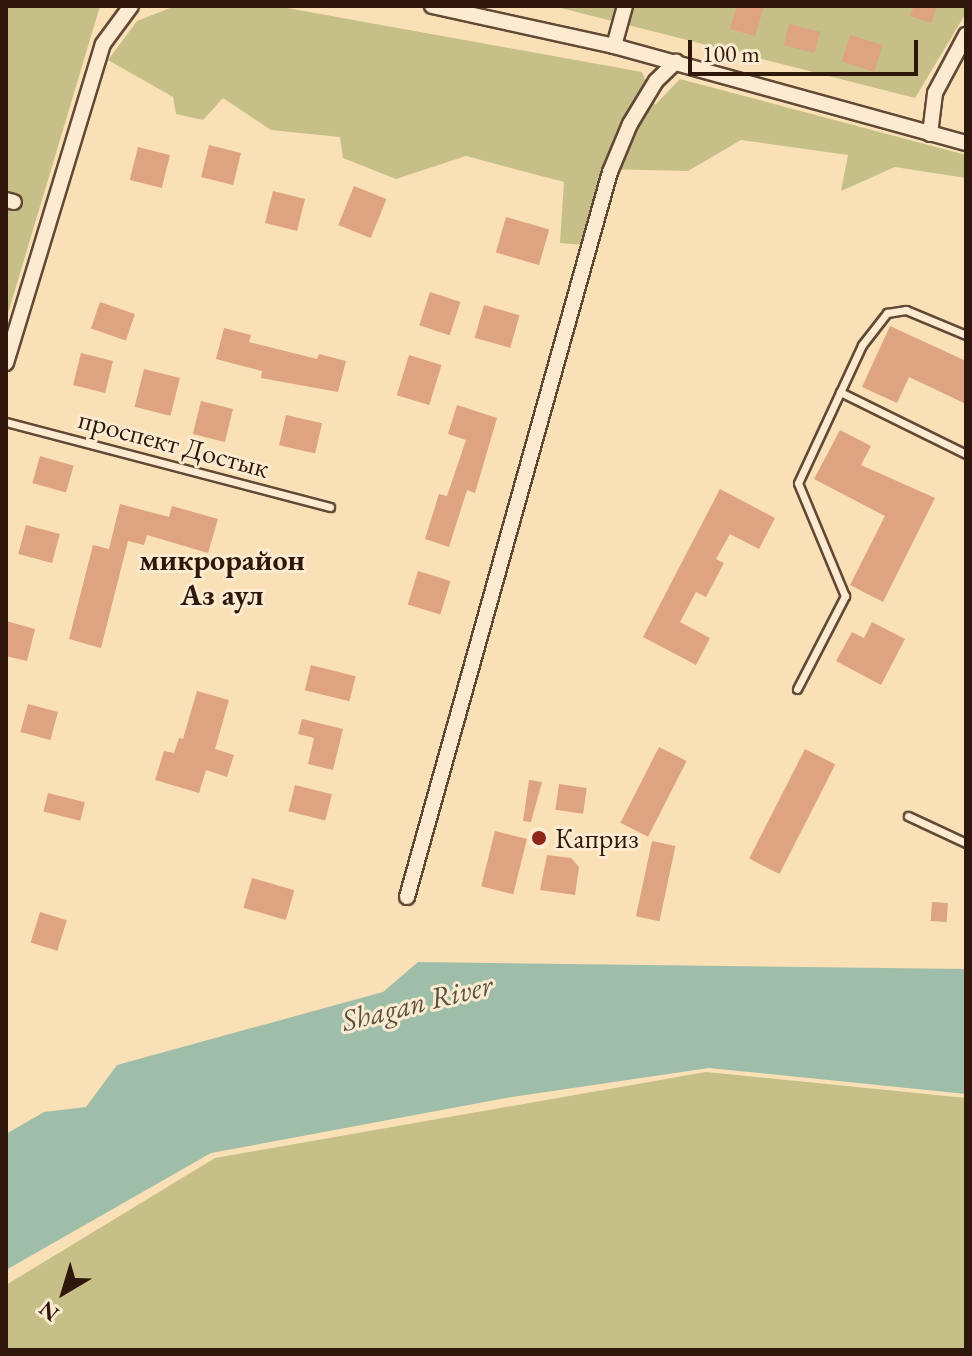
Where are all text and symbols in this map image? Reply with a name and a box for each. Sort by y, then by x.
scale bar [692,24,922,74]
text: 100 m [702,38,760,69]
street label: проспект Достык [75,401,273,485]
district label: микрорайон Аз аул [139,542,305,612]
place label: Каприз [555,821,639,855]
marker: Каприз [530,829,548,847]
water label: Shagan River [338,967,496,1039]
north arrow [24,1252,104,1332]
text: N [33,1294,65,1328]

